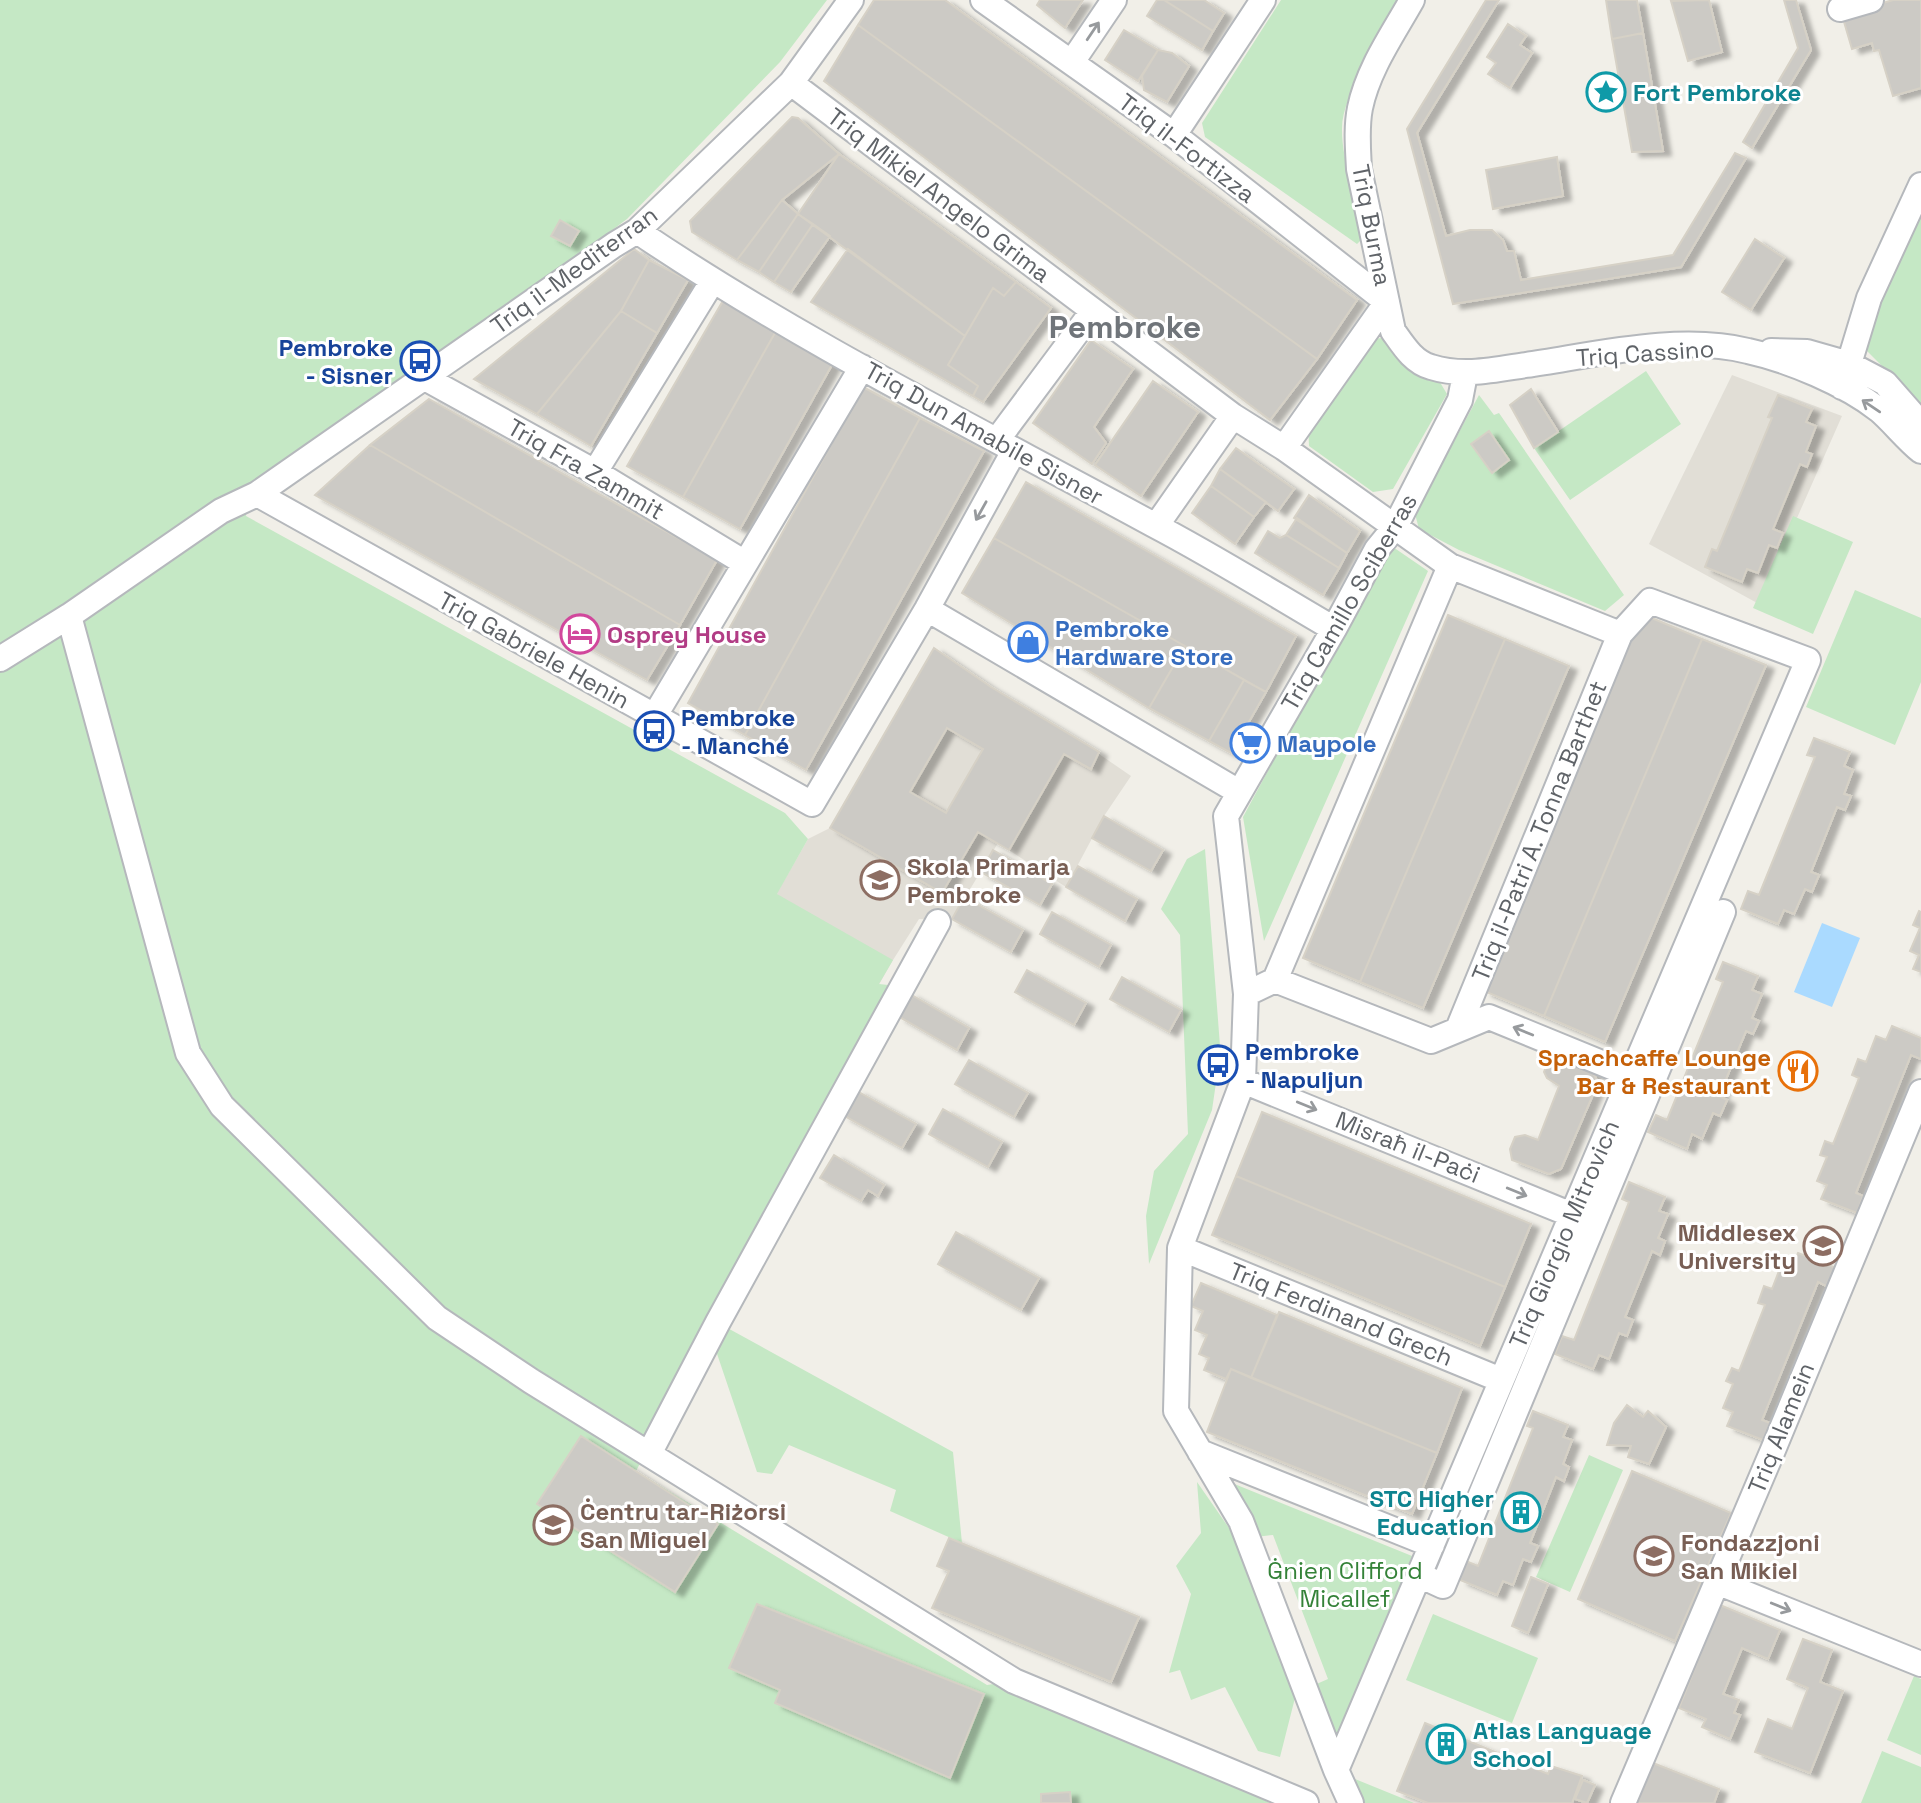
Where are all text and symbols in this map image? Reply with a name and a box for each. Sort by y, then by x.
one-way arrow [1086,22,1100,41]
place icon: Fort Pembroke [1585,71,1627,113]
place label: Fort Pembroke [1633,77,1801,108]
street label: Triq il-Fortizza [1112,86,1262,210]
street label: Triq Mikiel Angelo Grima [821,101,1057,289]
street label: Triq Burma [1345,162,1399,288]
street label: Triq il-Mediterran [484,199,664,341]
district label: Pembroke [1049,307,1201,347]
place label: Pembroke - Sisner [279,332,393,391]
street label: Triq Cassino [1575,333,1715,373]
bus stop icon: Pembroke - Sisner [399,340,441,382]
street label: Triq Dun Amabile Sisner [859,354,1109,512]
one-way arrow [1862,398,1881,413]
street label: Triq Fra Zammit [502,412,670,526]
street label: Triq Camillo Sciberras [1274,488,1424,716]
one-way arrow [974,500,987,521]
street label: Triq Gabriele Henin [433,584,635,716]
hotel icon: Osprey House [559,613,601,655]
place label: Pembroke Hardware Store [1055,613,1233,672]
place label: Osprey House [607,619,767,650]
shop icon: Pembroke Hardware Store [1007,621,1049,663]
street label: Triq il-Patri A. Tonna Barthet [1464,676,1614,986]
place label: Pembroke - Manché [681,702,795,761]
bus stop icon: Pembroke - Manché [633,710,675,752]
supermarket icon: Maypole [1229,722,1271,764]
place label: Maypole [1277,728,1377,759]
place label: Skola Primarja Pembroke [907,851,1070,910]
school or university icon: Skola Primarja Pembroke [859,859,901,901]
one-way arrow [1512,1023,1534,1036]
place label: Pembroke - Napuljun [1245,1036,1363,1095]
place label: Sprachcaffe Lounge Bar & Restaurant [1538,1042,1771,1101]
bus stop icon: Pembroke - Napuljun [1197,1044,1239,1086]
restaurant icon: Sprachcaffe Lounge Bar & Restaurant [1777,1050,1819,1092]
one-way arrow [1295,1101,1317,1114]
street label: Misraħ il-Paċi [1331,1104,1485,1190]
street label: Triq Giorgio Mitrovich [1502,1115,1626,1353]
one-way arrow [1506,1187,1527,1200]
place label: Middlesex University [1678,1217,1796,1276]
school or university icon: Middlesex University [1802,1225,1844,1267]
street label: Triq Ferdinand Grech [1225,1255,1457,1373]
street label: Triq Alamein [1741,1358,1821,1498]
place label: STC Higher Education [1369,1483,1494,1542]
building icon: STC Higher Education [1500,1491,1542,1533]
place label: Ċentru tar-Riżorsi San Miguel [580,1496,786,1555]
school or university icon: Ċentru tar-Riżorsi San Miguel [532,1504,574,1546]
place label: Fondazzjoni San Mikiel [1681,1527,1820,1586]
school or university icon: Fondazzjoni San Mikiel [1633,1535,1675,1577]
park label: Ġnien Clifford Micallef [1267,1555,1423,1614]
one-way arrow [1769,1602,1791,1615]
place label: Atlas Language School [1473,1715,1652,1774]
building icon: Atlas Language School [1425,1723,1467,1765]

